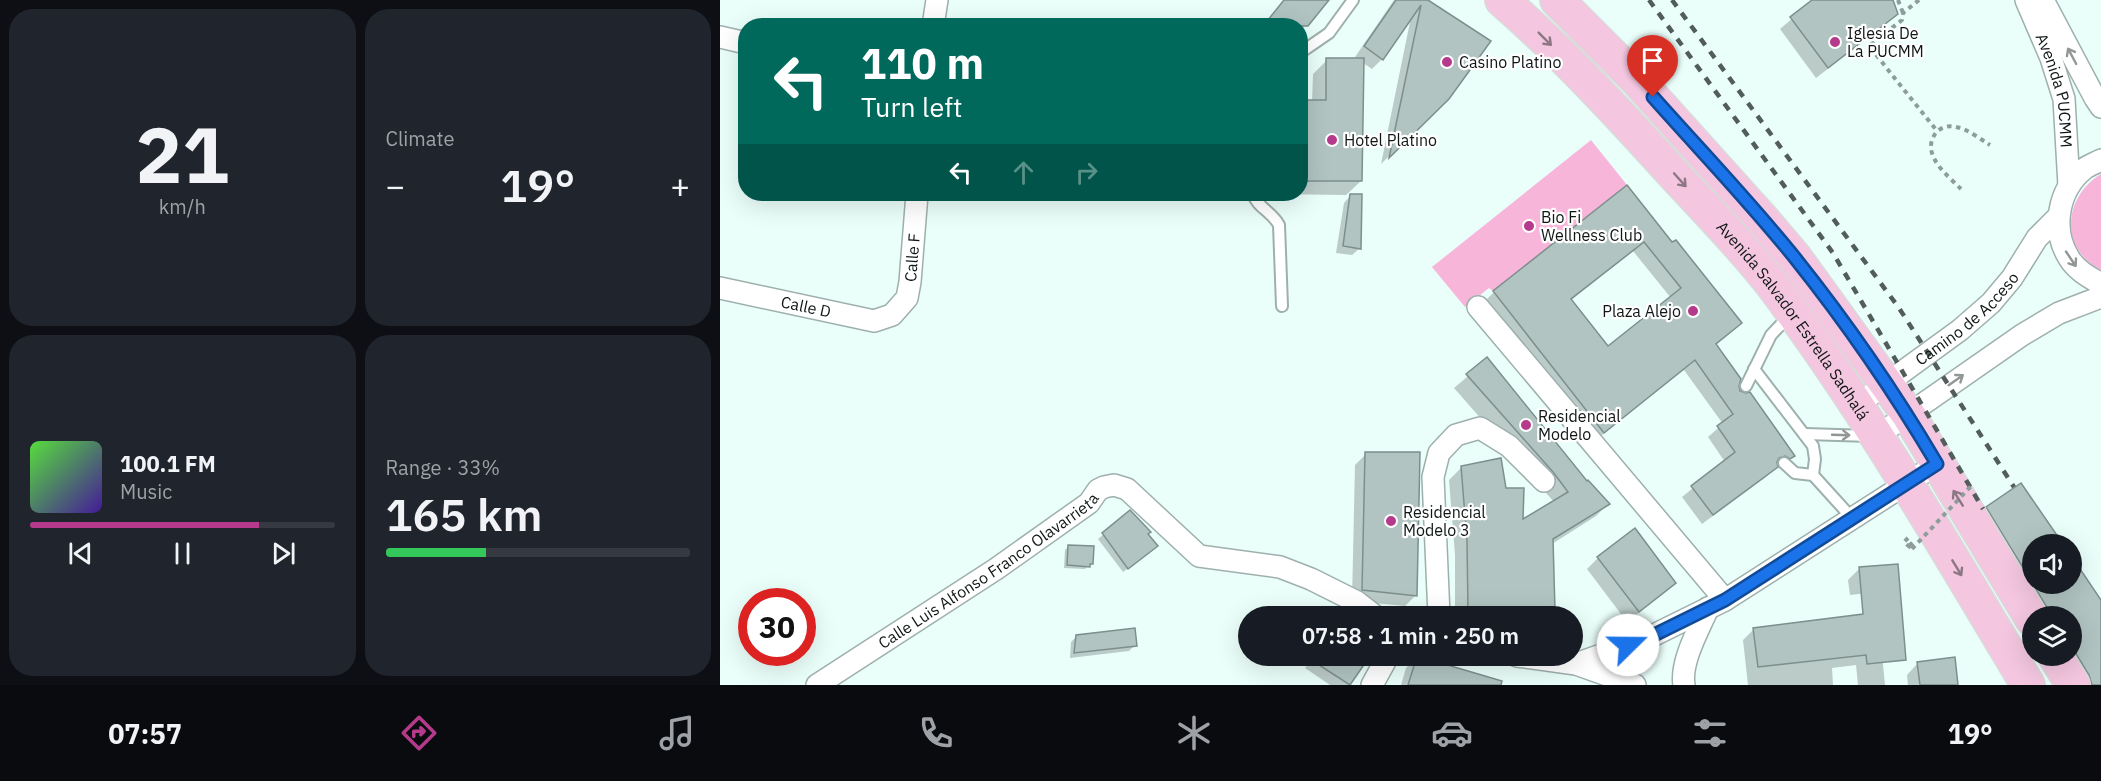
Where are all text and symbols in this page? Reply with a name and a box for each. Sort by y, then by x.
place label: Iglesia De La PUCMM [1847,23,1924,61]
street label: Avenida PUCMM [2032,30,2077,148]
one-way arrow [1538,32,1553,46]
pin [1627,35,1678,97]
marker: Iglesia De La PUCMM [1828,35,1842,49]
text: 110 m [861,36,984,91]
icon: left [762,42,840,120]
icon: arrive [1636,44,1669,77]
one-way arrow [2066,47,2078,65]
place label: Casino Platino [1459,52,1561,72]
marker: Casino Platino [1440,55,1454,69]
text: Turn left [861,89,962,124]
text: 21 [135,103,229,204]
text: Climate [386,125,454,152]
place label: Hotel Platino [1344,130,1437,150]
marker: Hotel Platino [1325,133,1339,147]
text: 19° [500,156,575,214]
icon: left [944,156,977,189]
icon: ahead [1007,156,1040,189]
icon: right [1070,156,1103,189]
text: − [386,164,405,207]
text: + [670,164,690,207]
one-way arrow [1673,172,1687,187]
text: km/h [159,193,206,220]
place label: Bio Fi Wellness Club [1541,207,1642,245]
street label: Avenida Salvador Estrella Sadhalá [1712,217,1874,424]
marker: Bio Fi Wellness Club [1522,219,1536,233]
street label: Calle F [900,232,924,283]
one-way arrow [2065,250,2077,266]
street label: Camino de Acceso [1911,269,2023,369]
street label: Calle D [779,291,833,322]
place label: Plaza Alejo [1602,301,1681,321]
marker: Plaza Alejo [1686,304,1700,318]
one-way arrow [1947,374,1963,386]
place label: Residencial Modelo [1538,406,1621,444]
marker: Residencial Modelo [1519,418,1533,432]
one-way arrow [1831,429,1851,441]
text: 100.1 FM [120,449,216,478]
text: Range · 33% [386,454,500,481]
text: Music [120,478,172,505]
text: 165 km [386,485,542,543]
street label: Calle Luis Alfonso Franco Olavarrieta [874,489,1103,653]
one-way arrow [1951,490,1963,507]
place label: Residencial Modelo 3 [1403,502,1486,540]
marker: Residencial Modelo 3 [1384,514,1398,528]
map controls [2022,534,2082,666]
button: sound [2022,534,2082,594]
icon: previous [64,537,97,570]
icon: pause [166,537,199,570]
icon: next [267,537,300,570]
one-way arrow [1952,559,1964,576]
speed limit sign: 30 [738,588,816,666]
button: layers [2022,606,2082,666]
position arrow [1596,613,1660,677]
text: 07:58 · 1 min · 250 m [1302,621,1519,650]
icon: directions [398,712,440,754]
icon: music [656,712,698,754]
icon: phone [915,712,957,754]
icon: climate [1173,712,1215,754]
icon: car [1431,712,1473,754]
icon: filters [1689,712,1731,754]
text: 07:57 [108,716,182,751]
text: 19° [1948,716,1993,751]

